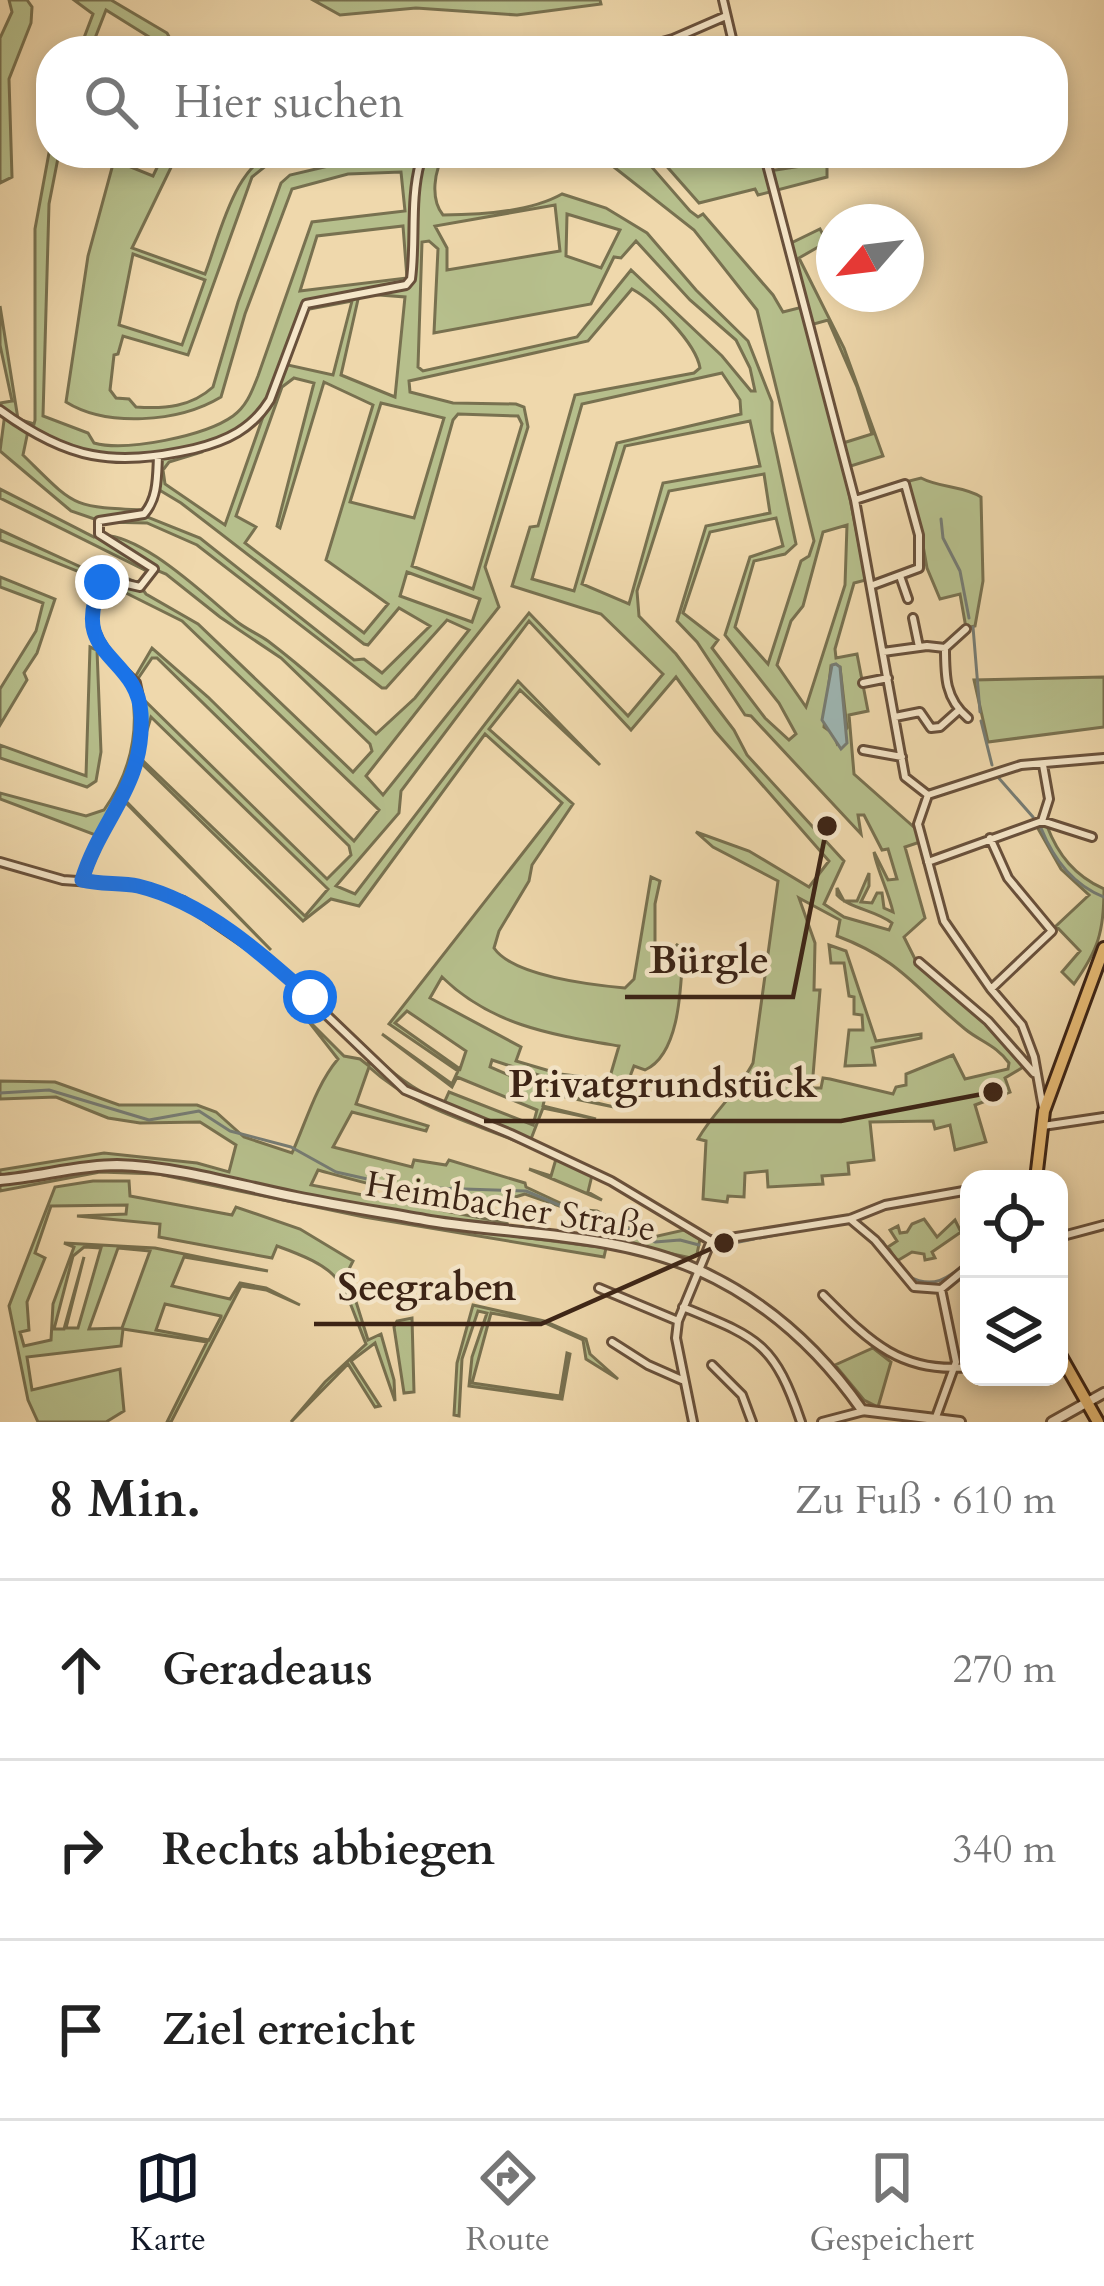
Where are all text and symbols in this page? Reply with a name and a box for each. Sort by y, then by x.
search box [36,36,1068,168]
icon: search [78,69,144,135]
text: Hier suchen [174,72,404,133]
north arrow [816,204,924,312]
route end [75,555,129,609]
callout: Bürgle [625,922,793,997]
text: Bürgle [649,934,769,987]
route start [283,970,337,1024]
callout: Privatgrundstück [484,1046,841,1121]
text: Privatgrundstück [508,1058,818,1111]
street label: Heimbacher Straße [362,1159,659,1254]
map controls [960,1170,1068,1386]
button: locate [960,1170,1068,1278]
callout: Seegraben [314,1249,541,1324]
text: Seegraben [338,1261,516,1314]
button: layers [960,1278,1068,1386]
text: 8 Min. [48,1465,201,1535]
text: Zu Fuß · 610 m [795,1474,1056,1527]
icon: ahead [48,1637,114,1703]
text: Geradeaus [162,1639,373,1700]
text: 270 m [953,1643,1056,1696]
icon: right [48,1817,114,1883]
text: Rechts abbiegen [162,1819,495,1880]
text: 340 m [953,1823,1056,1876]
icon: arrive [48,1997,114,2063]
text: Ziel erreicht [162,1999,415,2060]
tab: Karte [130,2145,206,2262]
tab: Route [466,2145,550,2262]
tab: Gespeichert [810,2145,974,2262]

